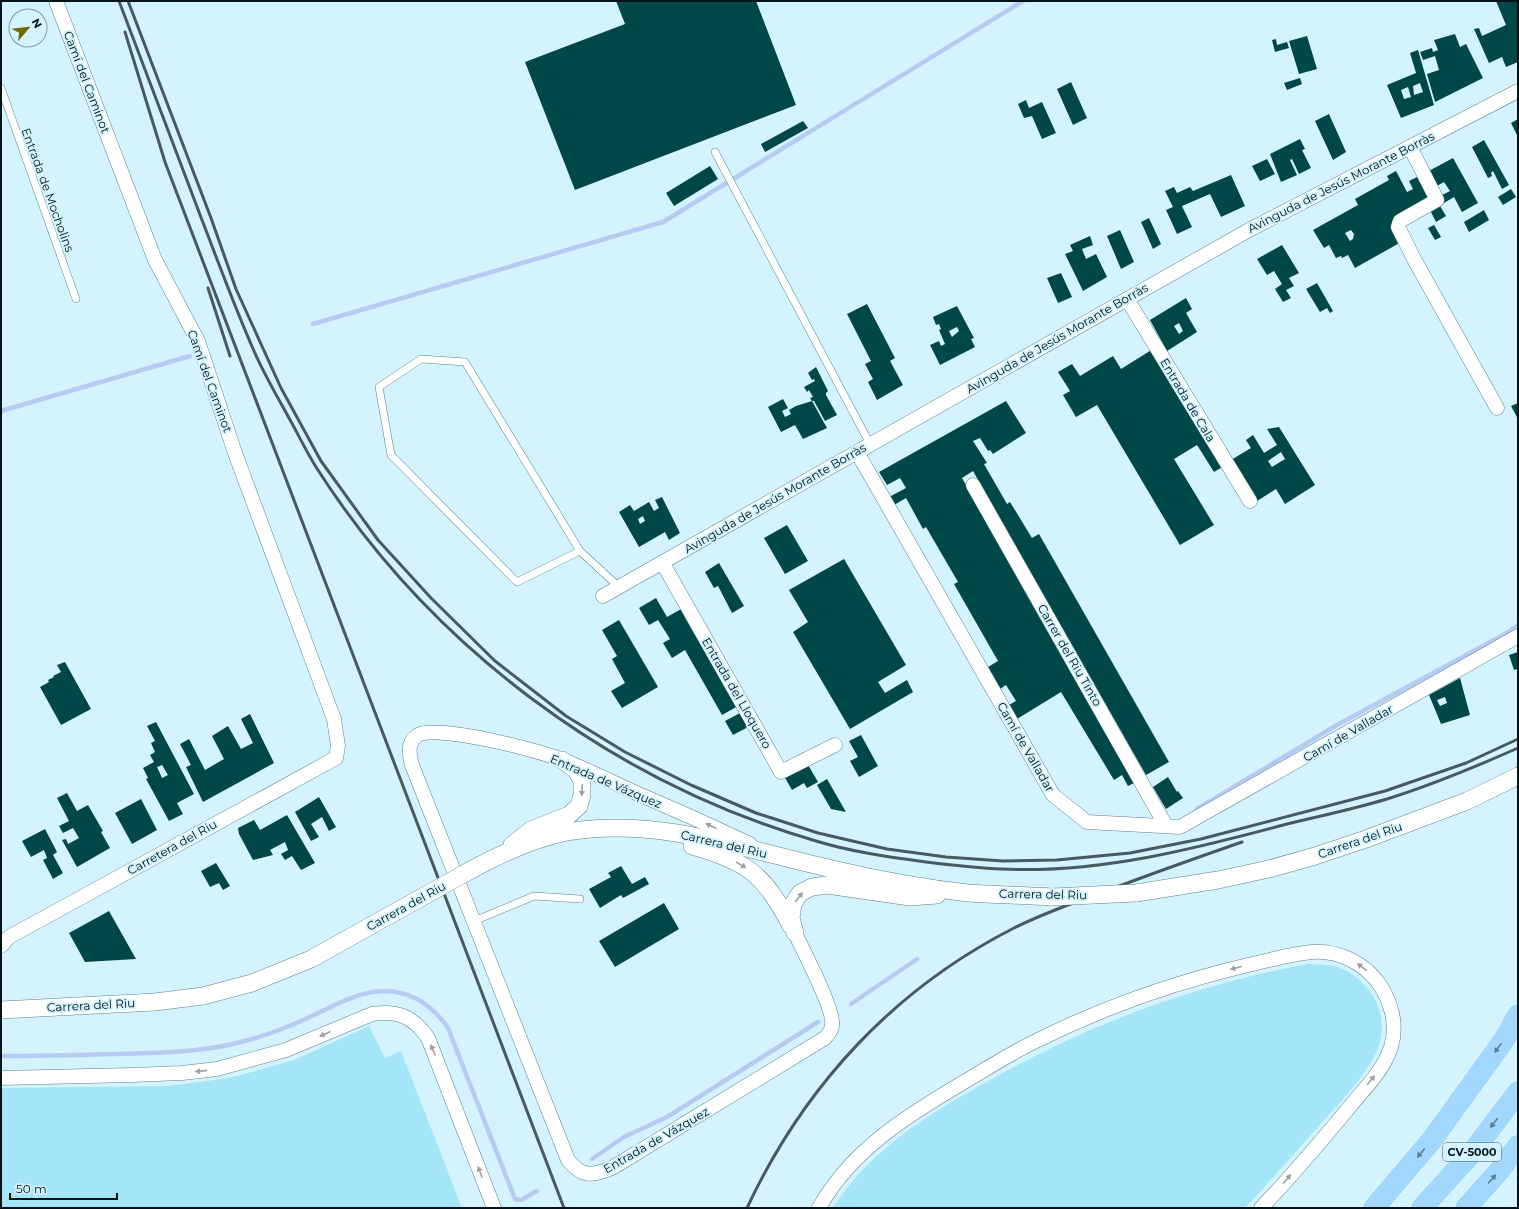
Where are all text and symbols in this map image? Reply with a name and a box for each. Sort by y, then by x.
north arrow [8,8,48,48]
text: N [29,16,45,31]
street label: Camí del Caminot [61,29,113,135]
street label: Entrada de Mocholins [19,126,78,254]
street label: Avinguda de Jesús Morante Borràs [1245,128,1437,236]
street label: Avinguda de Jesús Morante Borràs [963,280,1151,396]
street label: Camí del Caminot [184,328,236,435]
street label: Entrada de Cala [1157,355,1219,445]
street label: Avinguda de Jesús Morante Borràs [681,440,869,556]
street label: Carrer del Riu Tinto [1035,601,1105,709]
street label: Entrada del Lloquero [699,635,775,751]
street label: Camí de Valladar [994,699,1058,795]
street label: Camí de Valladar [1300,701,1396,765]
street label: Entrada de Vázquez [548,751,664,811]
one-way arrow [579,784,585,797]
street label: Carretera del Riu [125,816,219,878]
street label: Carrera del Riu [1316,819,1404,861]
one-way arrow [705,823,717,829]
street label: Carrera del Riu [679,827,769,861]
one-way arrow [735,861,747,868]
street label: Carrera del Riu [364,878,448,934]
street label: Carrera del Riu [999,886,1087,902]
one-way arrow [794,891,803,902]
one-way arrow [1356,962,1367,971]
one-way arrow [1230,965,1242,971]
street label: Carrera del Riu [46,995,136,1015]
one-way arrow [320,1031,331,1037]
one-way arrow [1494,1043,1502,1053]
one-way arrow [430,1044,436,1056]
one-way arrow [195,1068,207,1074]
one-way arrow [1367,1075,1376,1085]
street label: Entrada de Vázquez [600,1104,712,1176]
one-way arrow [1491,1118,1499,1128]
road number: CV-5000 [1443,1143,1501,1161]
one-way arrow [1417,1148,1426,1158]
one-way arrow [477,1165,483,1177]
one-way arrow [1283,1174,1292,1185]
one-way arrow [1488,1174,1497,1184]
scale bar [10,1175,117,1201]
text: 50 m [16,1181,47,1196]

